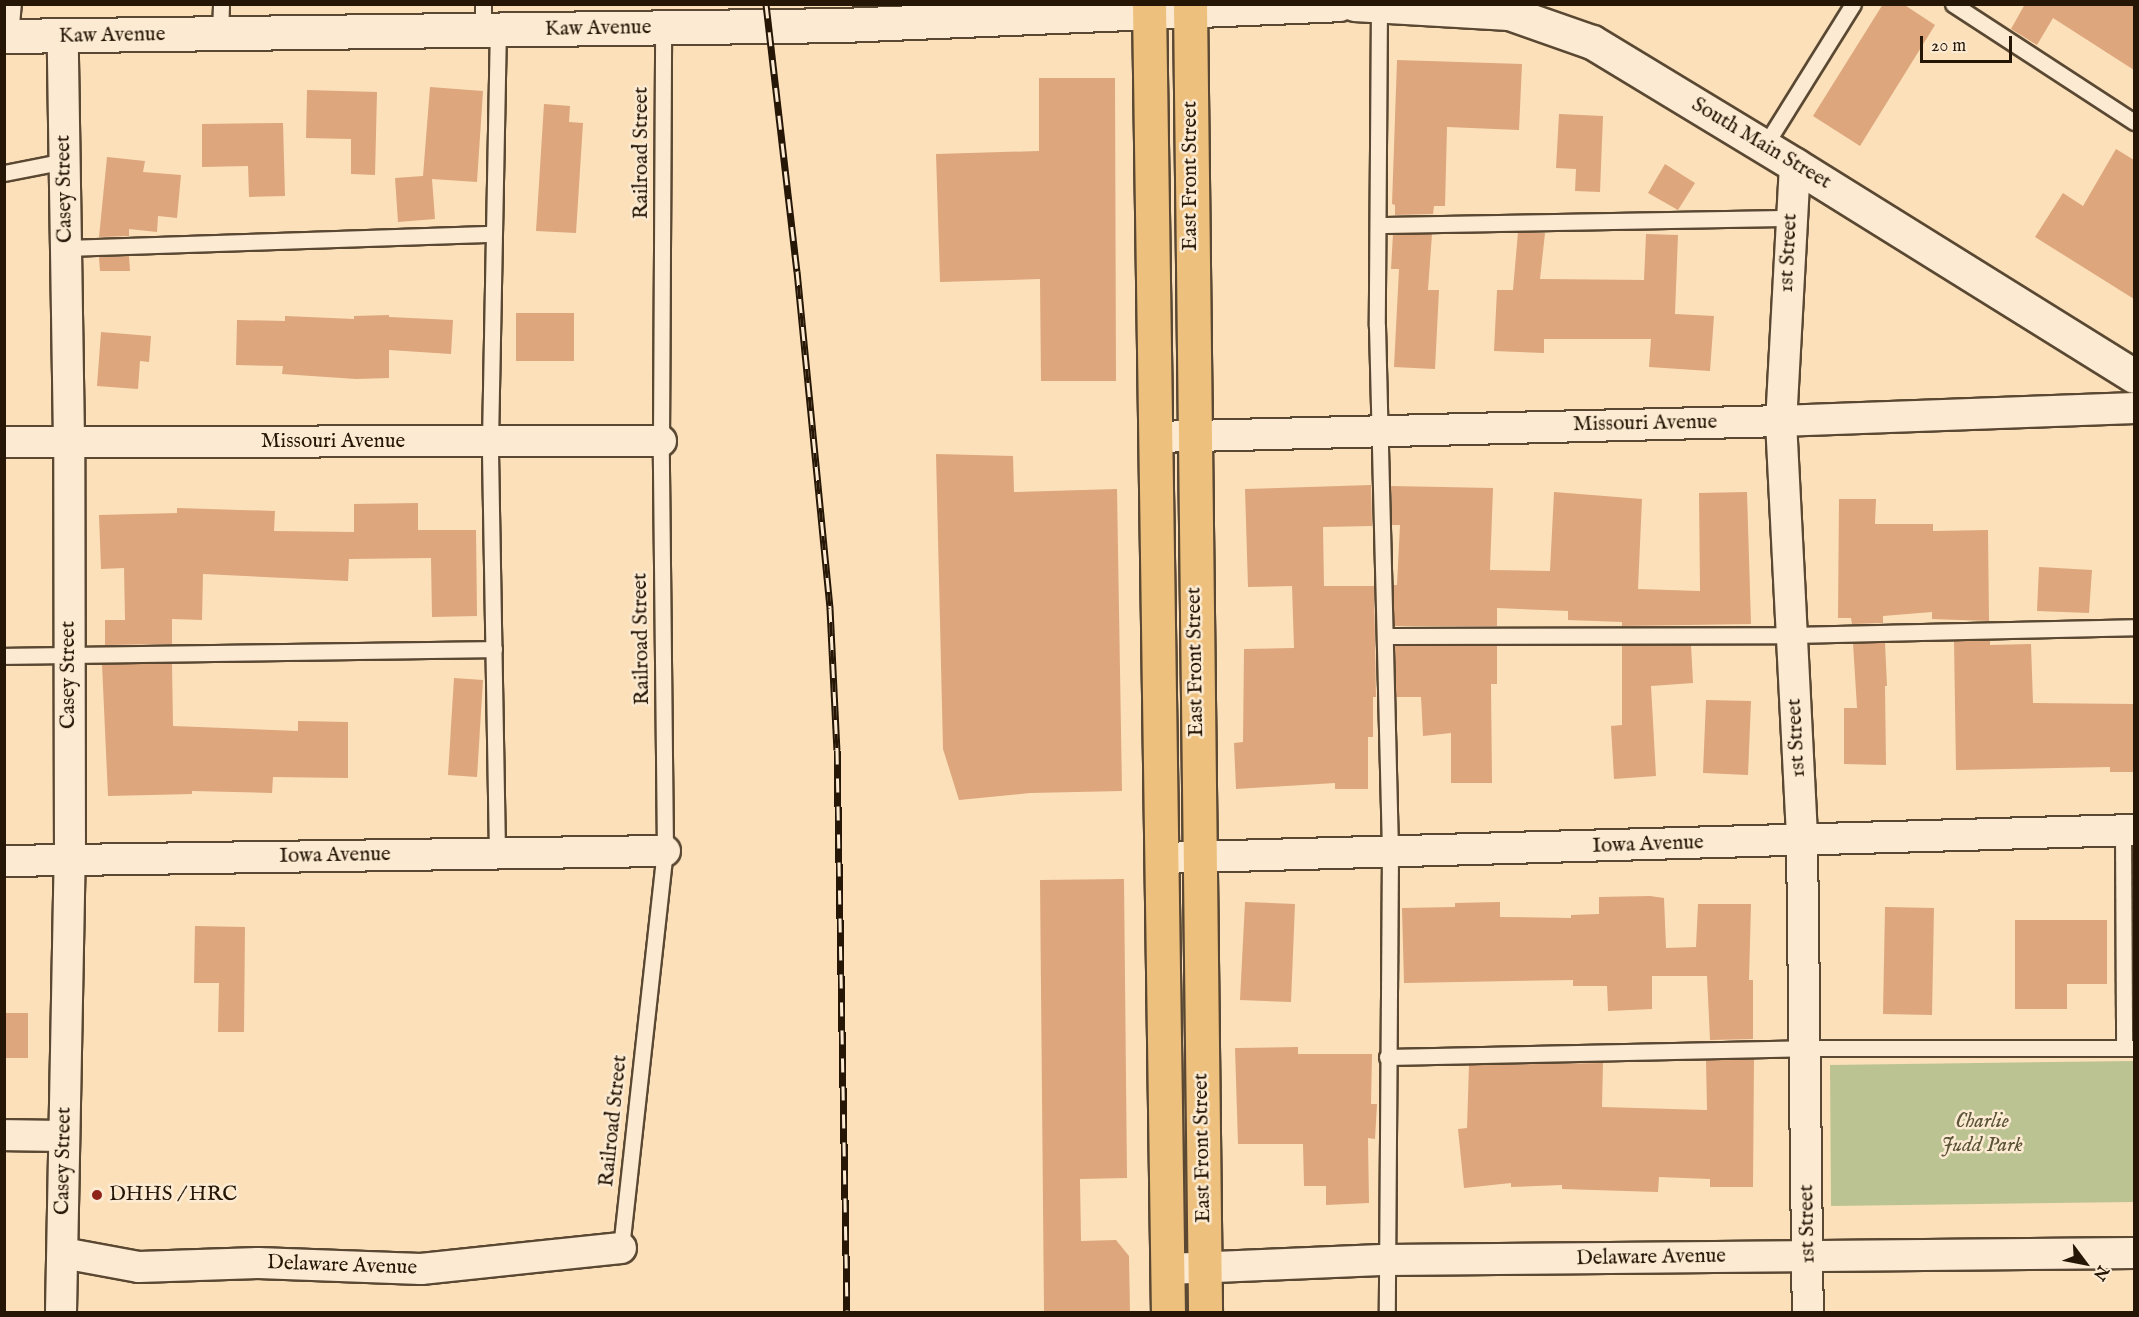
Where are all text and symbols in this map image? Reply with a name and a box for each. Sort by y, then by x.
street label: Kaw Avenue [545,15,651,43]
street label: Kaw Avenue [59,22,165,50]
scale bar [1923,24,2014,62]
text: 20 m [1931,35,1966,58]
street label: Railroad Street [629,87,655,219]
street label: South Main Street [1687,92,1835,196]
street label: East Front Street [1178,101,1204,251]
street label: Casey Street [51,135,79,243]
street label: 1st Street [1774,213,1804,293]
street label: Missouri Avenue [1573,410,1717,438]
street label: Missouri Avenue [261,429,405,455]
street label: Railroad Street [628,573,656,705]
street label: East Front Street [1182,587,1210,737]
street label: Casey Street [56,621,82,729]
street label: 1st Street [1782,698,1812,778]
street label: Iowa Avenue [1592,830,1704,860]
street label: Iowa Avenue [279,842,391,870]
street label: Railroad Street [595,1054,633,1188]
street label: East Front Street [1189,1073,1217,1223]
street label: Casey Street [50,1107,78,1215]
park label: Charlie Judd Park [1941,1109,2023,1159]
place label: DHHS / HRC [109,1182,237,1208]
street label: 1st Street [1795,1184,1821,1264]
marker: DHHS / HRC [90,1188,104,1202]
north arrow [2055,1233,2115,1293]
street label: Delaware Avenue [1576,1244,1726,1272]
street label: Delaware Avenue [267,1251,417,1281]
text: N [2088,1261,2112,1284]

